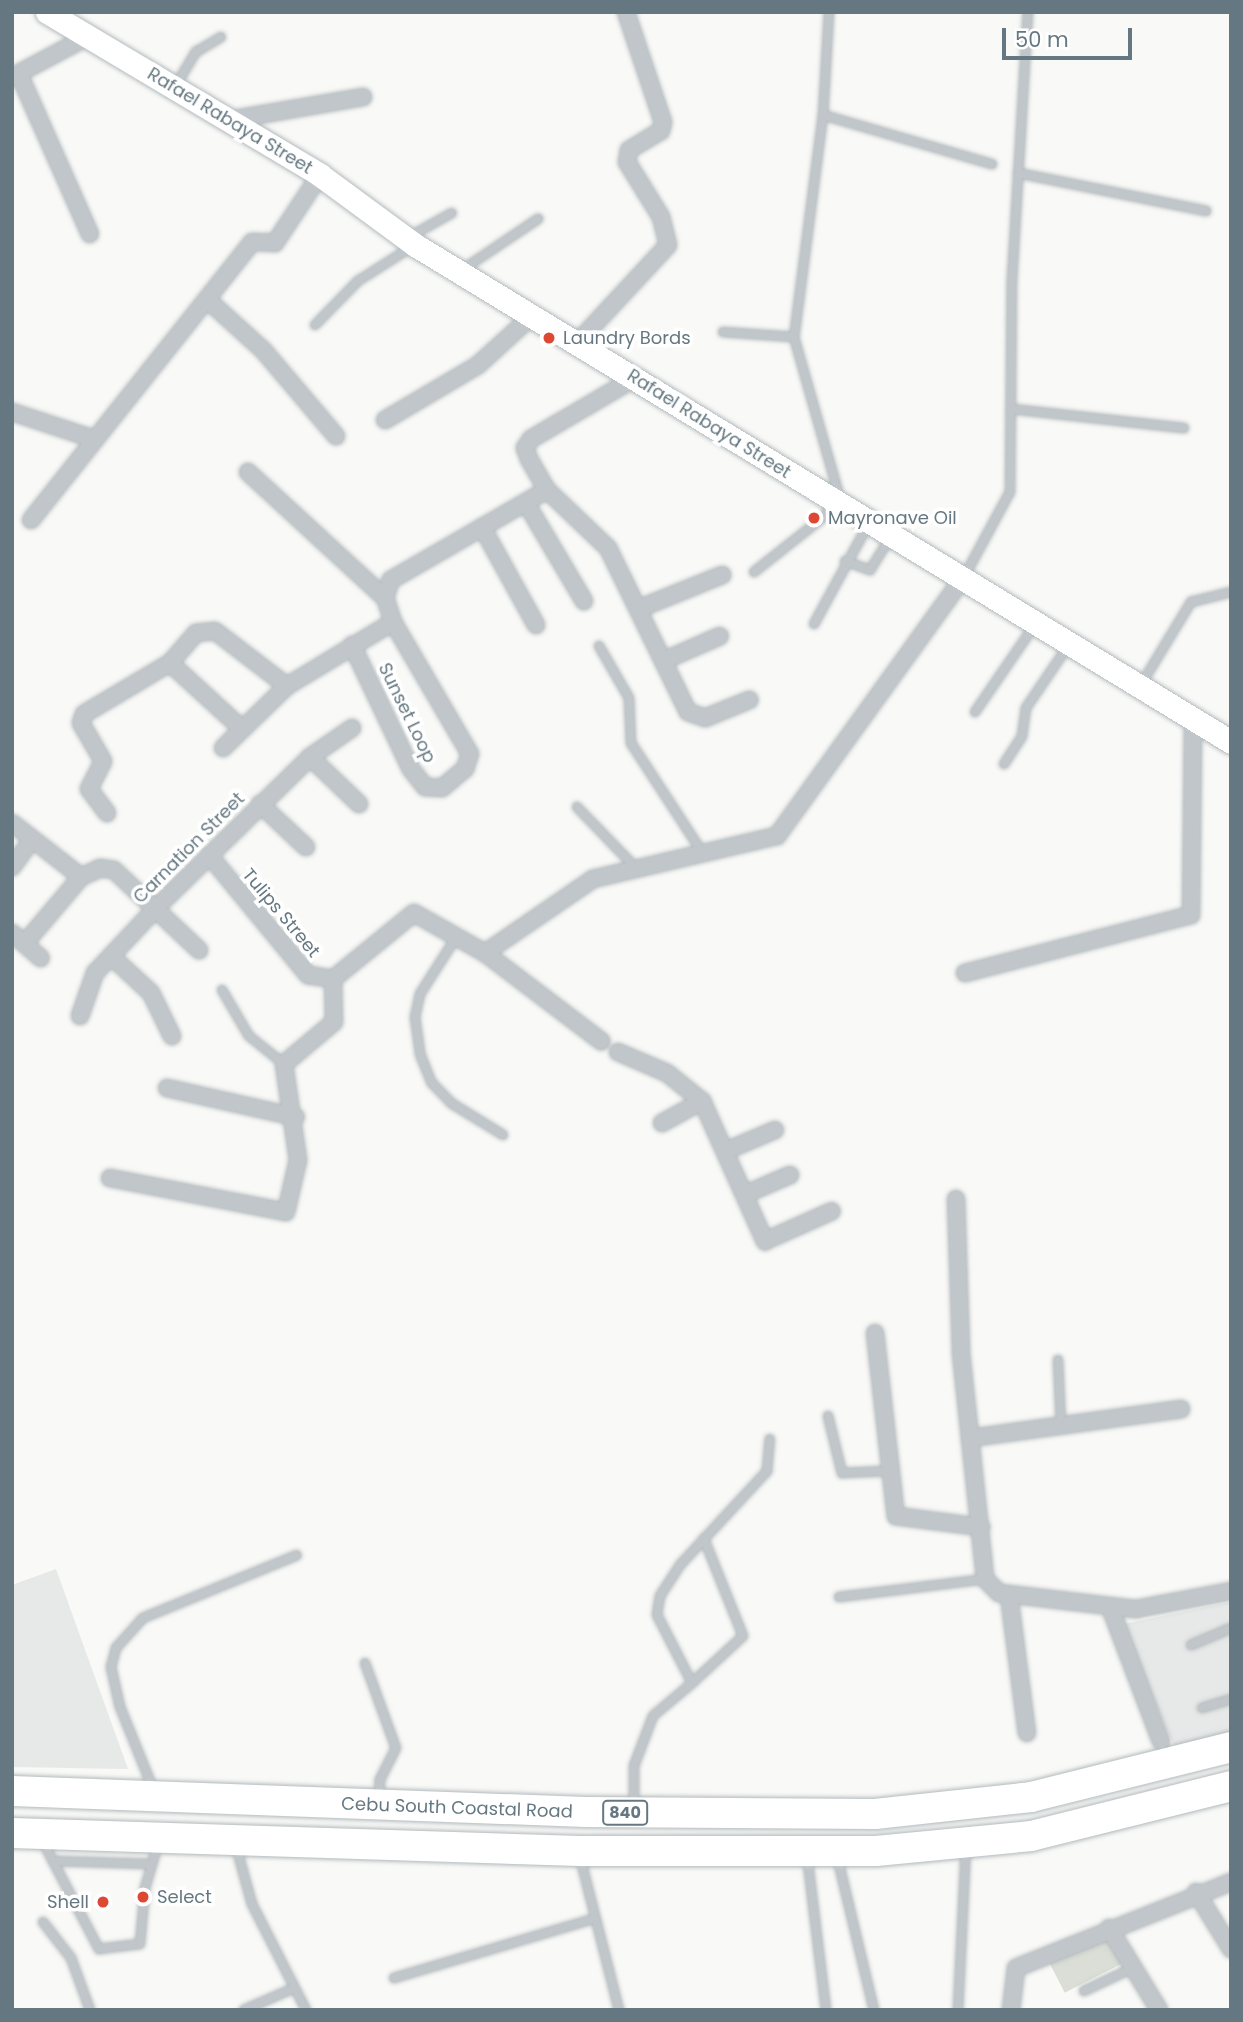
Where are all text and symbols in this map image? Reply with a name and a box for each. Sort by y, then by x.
scale bar [1005,14,1134,58]
text: 50 m [1015,25,1069,54]
street label: Rafael Rabaya Street [143,63,317,179]
place label: Laundry Bords [563,327,691,349]
marker: Laundry Bords [541,330,557,346]
street label: Rafael Rabaya Street [623,365,795,483]
place label: Mayronave Oil [828,507,957,529]
marker: Mayronave Oil [806,510,822,526]
street label: Sunset Loop [374,660,440,766]
street label: Carnation Street [129,788,249,908]
street label: Tulips Street [238,864,324,962]
street label: Cebu South Coastal Road [341,1793,573,1823]
road number: 840 [600,1800,650,1826]
place label: Select [157,1886,212,1908]
marker: Select [135,1889,151,1905]
place label: Shell [47,1891,89,1913]
marker: Shell [95,1894,111,1910]

